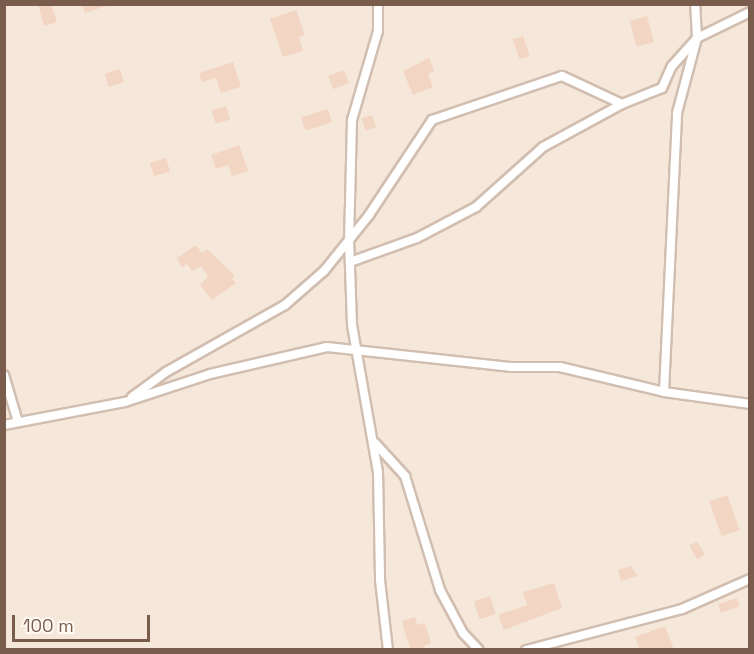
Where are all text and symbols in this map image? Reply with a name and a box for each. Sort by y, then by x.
scale bar [15,603,153,641]
text: 100 m [23,614,74,637]

